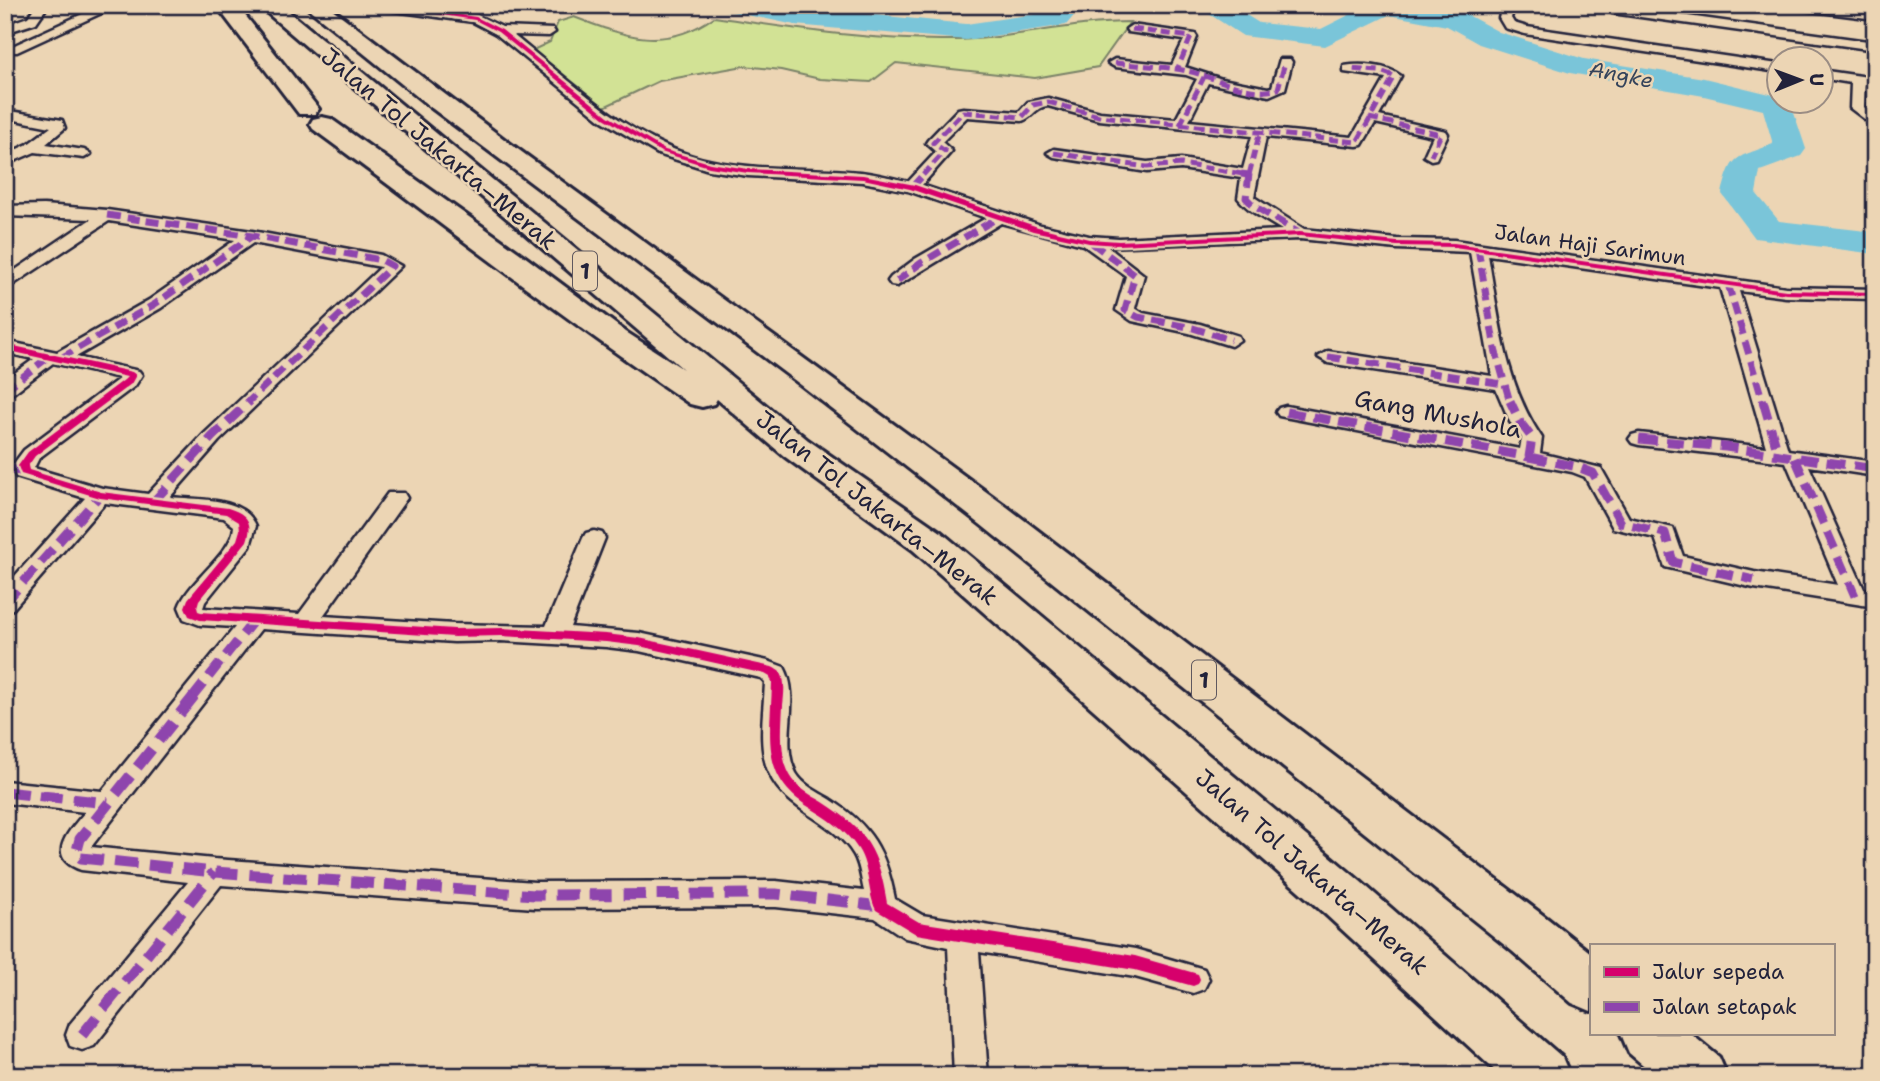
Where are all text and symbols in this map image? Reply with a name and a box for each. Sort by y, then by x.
street label: Jalan Tol Jakarta–Merak [314,41,564,257]
north arrow [1764,46,1834,116]
water label: Angke [1587,55,1655,95]
text: U [1804,73,1829,86]
street label: Jalan Haji Sarimun [1492,218,1688,272]
road number: 1 [573,252,597,290]
street label: Gang Mushola [1352,382,1524,446]
street label: Jalan Tol Jakarta–Merak [749,403,1005,613]
road number: 1 [1192,660,1216,700]
street label: Jalan Tol Jakarta–Merak [1189,762,1435,982]
legend [1590,944,1834,1036]
text: Jalur sepeda [1652,958,1784,986]
text: Jalan setapak [1652,993,1797,1021]

